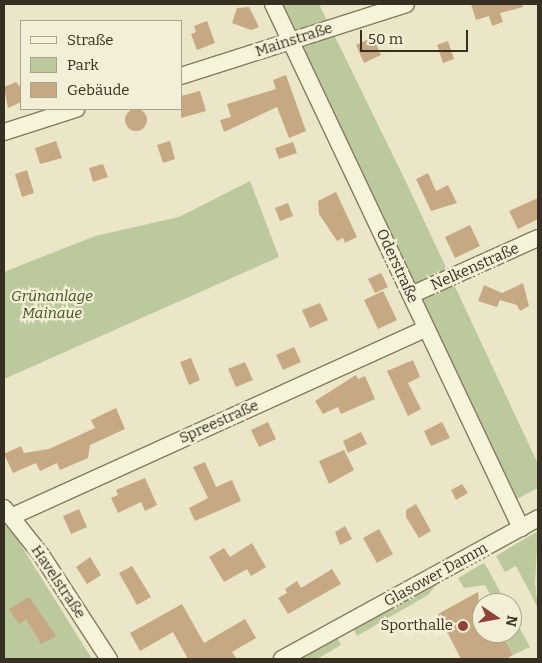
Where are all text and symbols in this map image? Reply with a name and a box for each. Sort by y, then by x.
street label: Mainstraße [253,19,335,61]
legend [20,20,182,110]
scale bar [362,20,470,52]
text: 50 m [368,30,403,48]
text: Straße [67,31,113,49]
text: Park [67,56,99,74]
text: Gebäude [67,81,130,99]
street label: Oderstraße [372,226,422,306]
street label: Nelkenstraße [428,240,522,294]
park label: Grünanlage Mainaue [11,287,93,322]
street label: Spreestraße [177,397,261,447]
street label: Glasower Damm [381,539,491,611]
street label: Havelstraße [27,542,89,622]
north arrow [472,593,522,643]
text: N [502,614,521,628]
place label: Sporthalle [381,617,453,635]
marker: Sporthalle [457,620,469,632]

